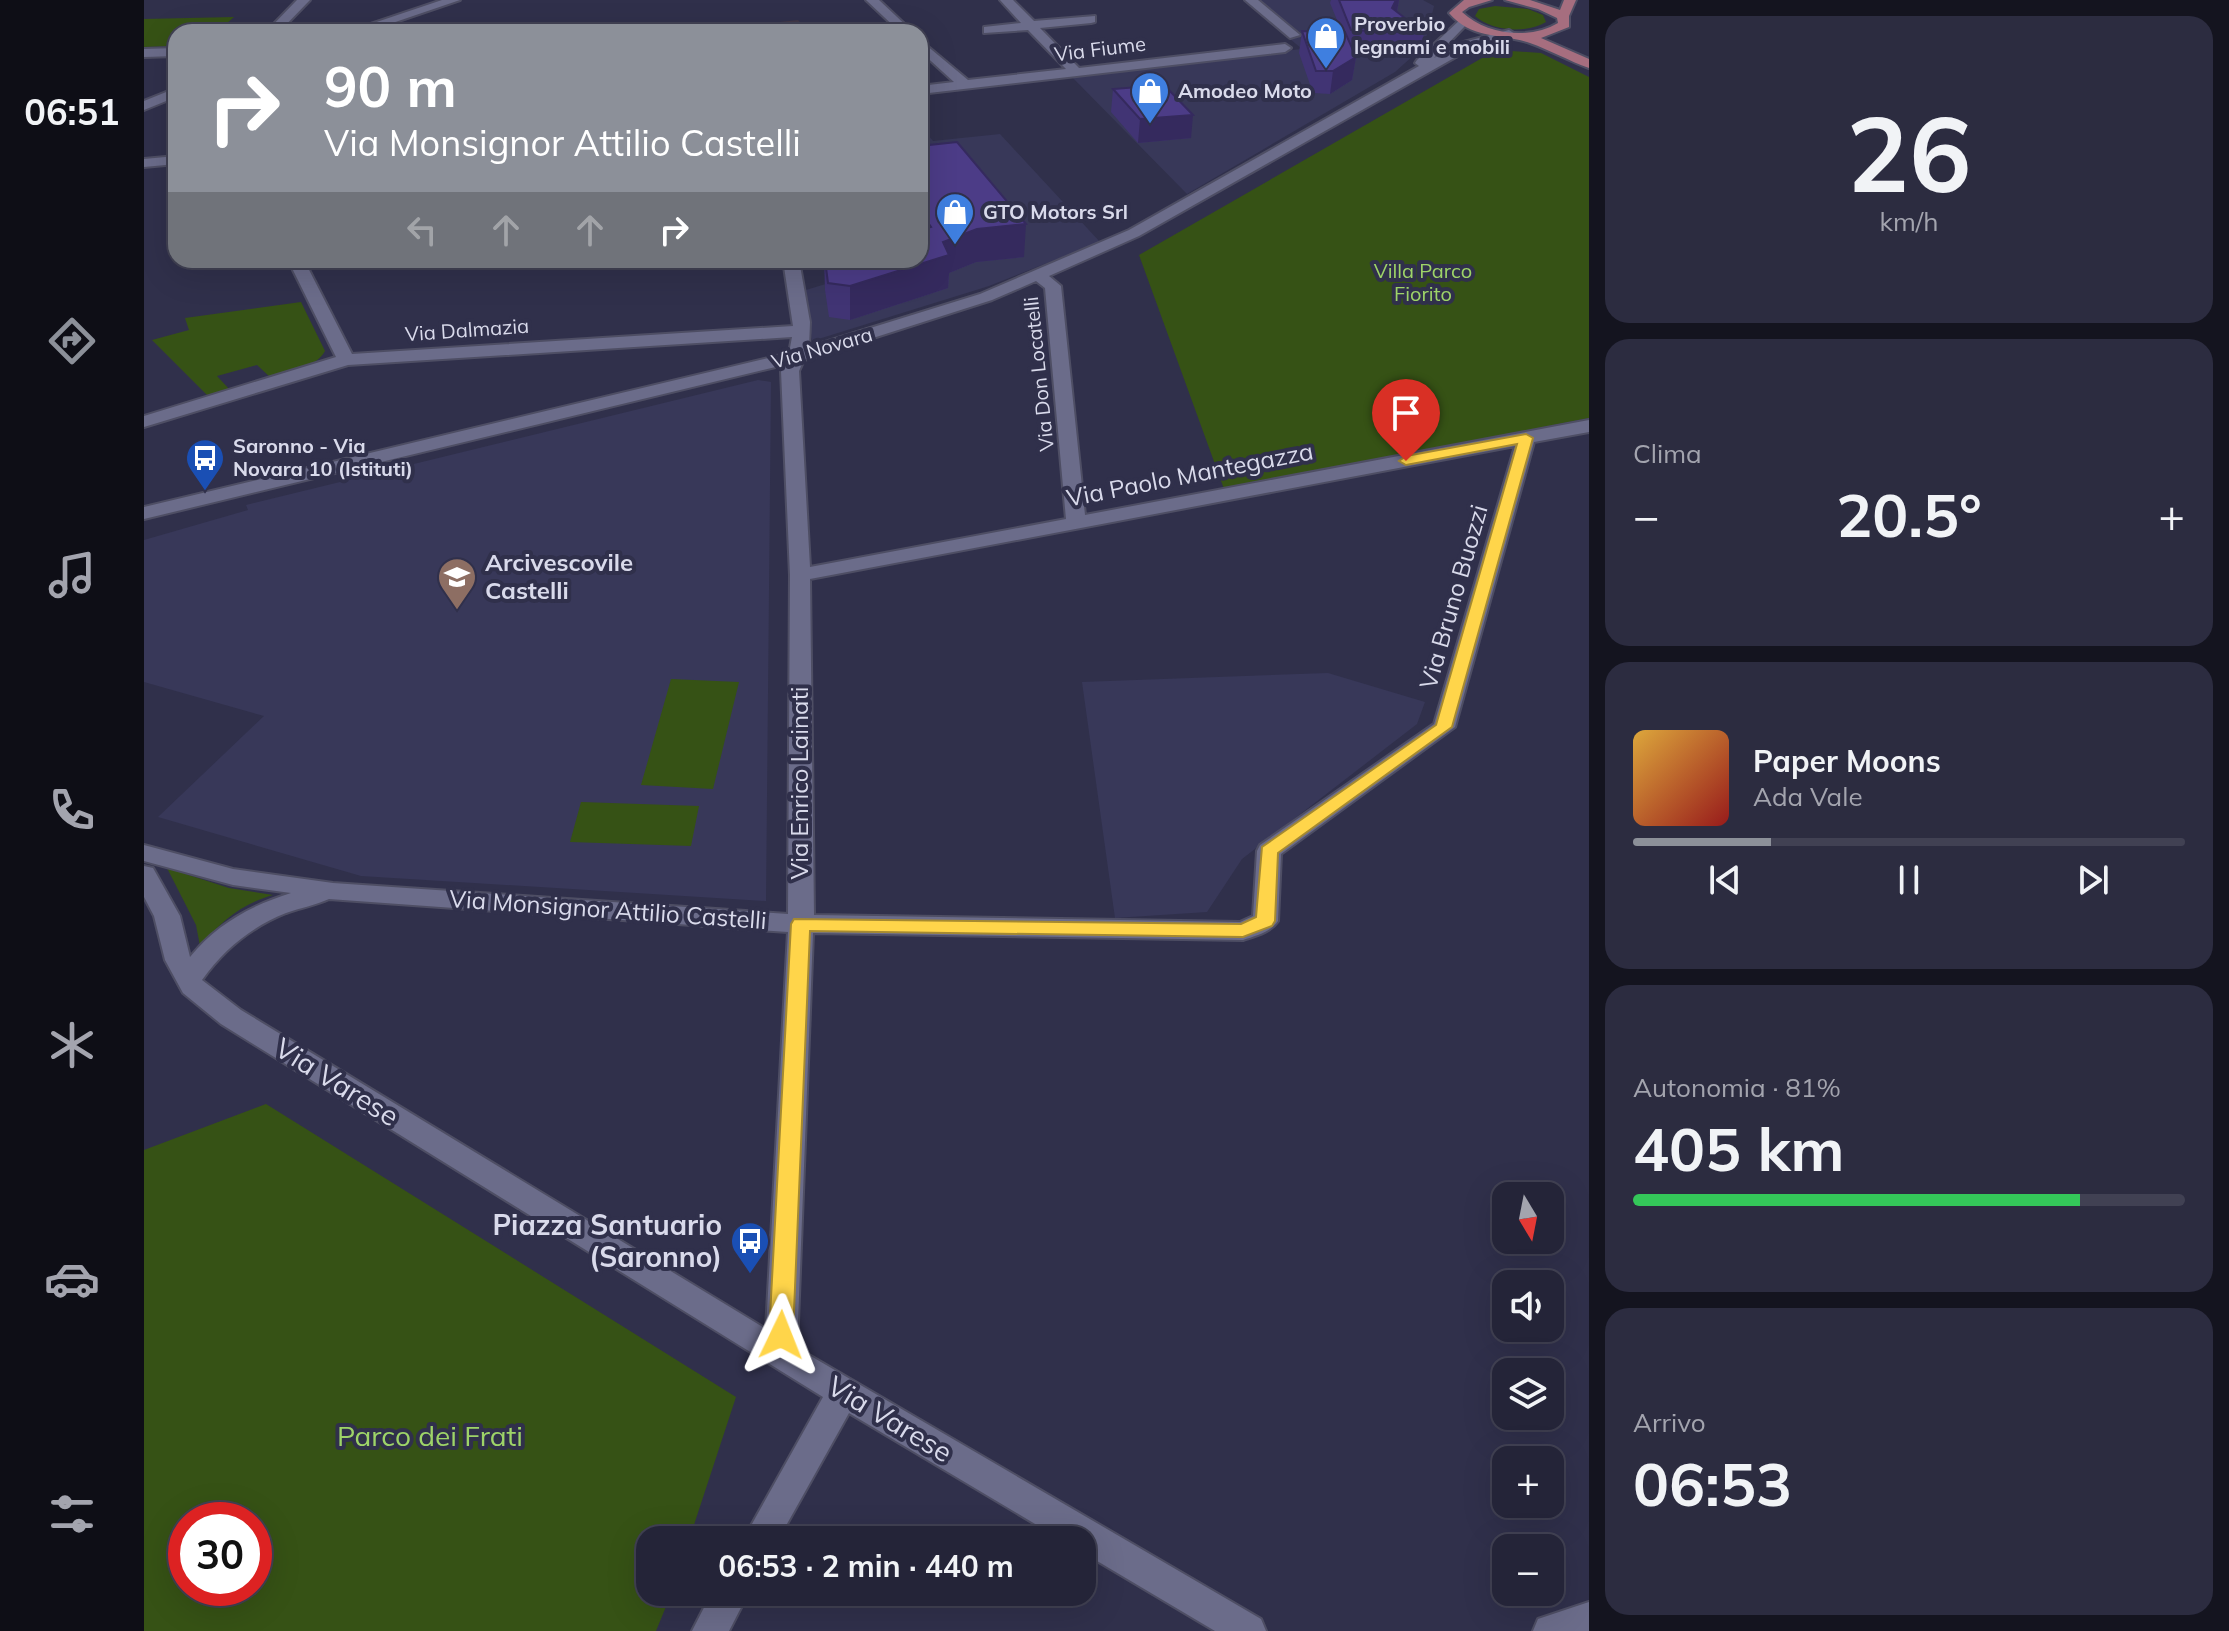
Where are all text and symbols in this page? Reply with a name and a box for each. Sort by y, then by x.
place label: Proverbio legnami e mobili [1354,11,1510,59]
shop icon: Proverbio legnami e mobili [1305,15,1347,70]
street label: Via Fiume [1053,30,1147,67]
text: 90 m [324,51,457,121]
icon: right [192,56,296,160]
shop icon: Amodeo Moto [1129,70,1171,125]
place label: Amodeo Moto [1178,78,1312,103]
text: 26 [1847,87,1971,218]
text: 06:51 [24,89,120,134]
text: Via Monsignor Attilio Castelli [324,120,801,165]
shop icon: GTO Motors Srl [934,191,976,246]
place label: GTO Motors Srl [983,199,1128,224]
text: km/h [1880,205,1938,238]
icon: left [400,208,444,252]
icon: ahead [484,208,528,252]
icon: ahead [568,208,612,252]
icon: right [652,208,696,252]
park label: Villa Parco Fiorito [1374,258,1472,306]
street label: Via Don Locatelli [1018,295,1059,453]
icon: directions [44,313,100,369]
street label: Via Dalmazia [404,313,530,346]
street label: Via Novara [769,321,875,374]
pin [1372,379,1440,461]
icon: arrive [1384,391,1428,435]
place label: Saronno - Via Novara 10 (Istituti) [233,433,413,481]
street label: Via Paolo Mantegazza [1064,435,1316,513]
bus stop icon: Saronno - Via Novara 10 (Istituti) [184,437,226,492]
text: Clima [1633,437,1702,470]
text: 20.5° [1836,477,1982,552]
text: − [1633,488,1659,543]
text: + [2159,488,2185,543]
street label: Via Bruno Buozzi [1412,501,1494,692]
icon: music [44,547,100,603]
place label: Arcivescovile Castelli [485,547,633,605]
school or university icon: Arcivescovile Castelli [436,556,478,611]
street label: Via Enrico Lainati [784,686,814,880]
text: Paper Moons [1753,742,1941,780]
text: Ada Vale [1753,780,1863,813]
icon: phone [44,782,100,838]
icon: previous [1703,858,1747,902]
icon: pause [1887,858,1931,902]
icon: next [2071,858,2115,902]
street label: Via Monsignor Attilio Castelli [448,883,768,935]
icon: climate [44,1017,100,1073]
street label: Via Varese [269,1030,406,1133]
text: Autonomia · 81% [1633,1071,1841,1104]
text: 405 km [1633,1111,1845,1186]
north arrow [1492,1182,1564,1254]
map controls [1492,1182,1564,1606]
place label: Piazza Santuario (Saronno) [492,1207,722,1274]
bus stop icon: Piazza Santuario (Saronno) [729,1220,771,1275]
icon: car [44,1251,100,1307]
button: sound [1492,1270,1564,1342]
position arrow [739,1293,823,1377]
button: layers [1492,1358,1564,1430]
street label: Via Varese [821,1368,959,1469]
text: Arrivo [1633,1406,1706,1439]
park label: Parco dei Frati [337,1418,523,1453]
button: + [1492,1446,1564,1518]
text: 06:53 [1633,1446,1792,1521]
icon: filters [44,1486,100,1542]
speed limit sign: 30 [168,1502,272,1606]
button: − [1492,1534,1564,1606]
text: 06:53 · 2 min · 440 m [718,1547,1014,1585]

